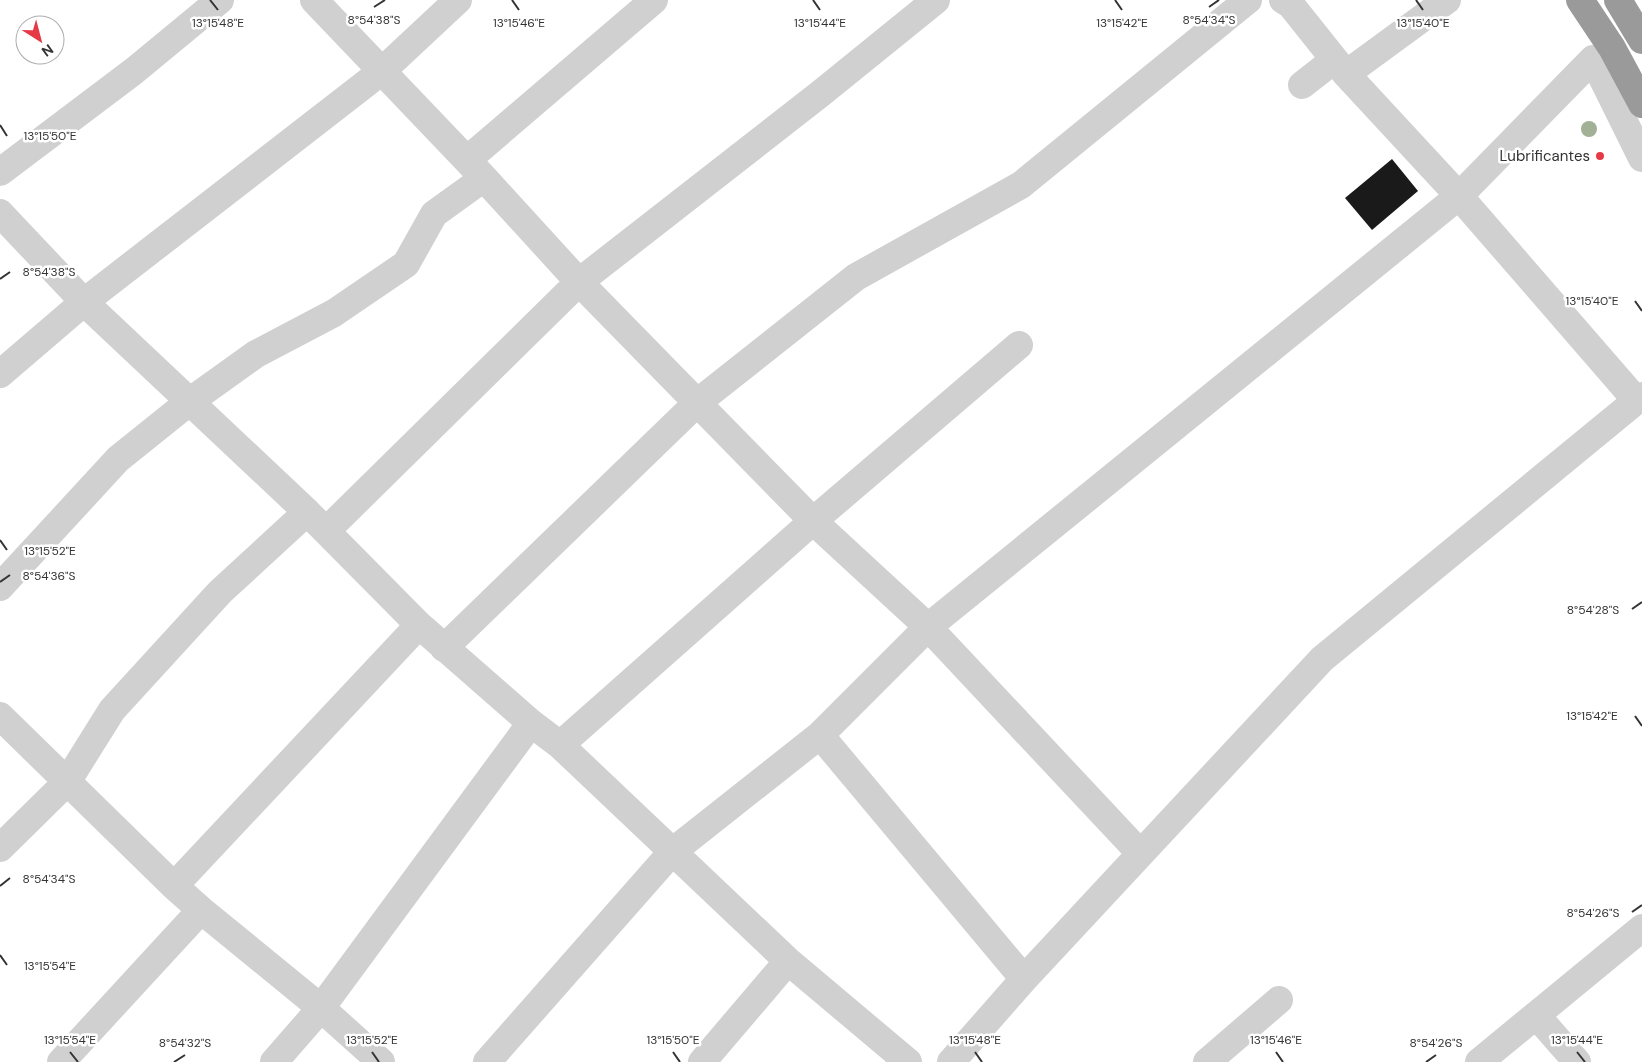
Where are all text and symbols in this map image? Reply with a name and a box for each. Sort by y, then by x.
text: 8°54'38"S [348,12,400,28]
text: 8°54'34"S [1183,12,1235,28]
north arrow [15,15,65,65]
text: 13°15'48"E [192,15,244,31]
text: 13°15'46"E [493,15,545,31]
text: 13°15'44"E [794,15,846,31]
text: 13°15'42"E [1096,15,1148,31]
text: 13°15'40"E [1397,15,1450,31]
text: N [38,40,57,61]
text: 13°15'50"E [23,128,77,144]
place label: Lubrificantes [1499,146,1590,166]
marker: Lubrificantes [1594,150,1606,162]
text: 8°54'38"S [23,264,75,280]
text: 13°15'40"E [1566,293,1619,309]
text: 13°15'52"E [24,543,76,559]
text: 8°54'36"S [22,568,76,584]
text: 8°54'28"S [1567,602,1619,618]
text: 13°15'42"E [1566,708,1618,724]
text: 8°54'34"S [23,871,75,887]
text: 8°54'26"S [1567,905,1619,921]
text: 13°15'54"E [24,958,76,974]
text: 13°15'54"E [44,1032,96,1048]
text: 13°15'52"E [346,1032,398,1048]
text: 13°15'50"E [646,1032,700,1048]
text: 13°15'48"E [949,1032,1001,1048]
text: 13°15'46"E [1250,1032,1302,1048]
text: 13°15'44"E [1551,1032,1603,1048]
text: 8°54'32"S [159,1035,211,1051]
text: 8°54'26"S [1410,1035,1462,1051]

